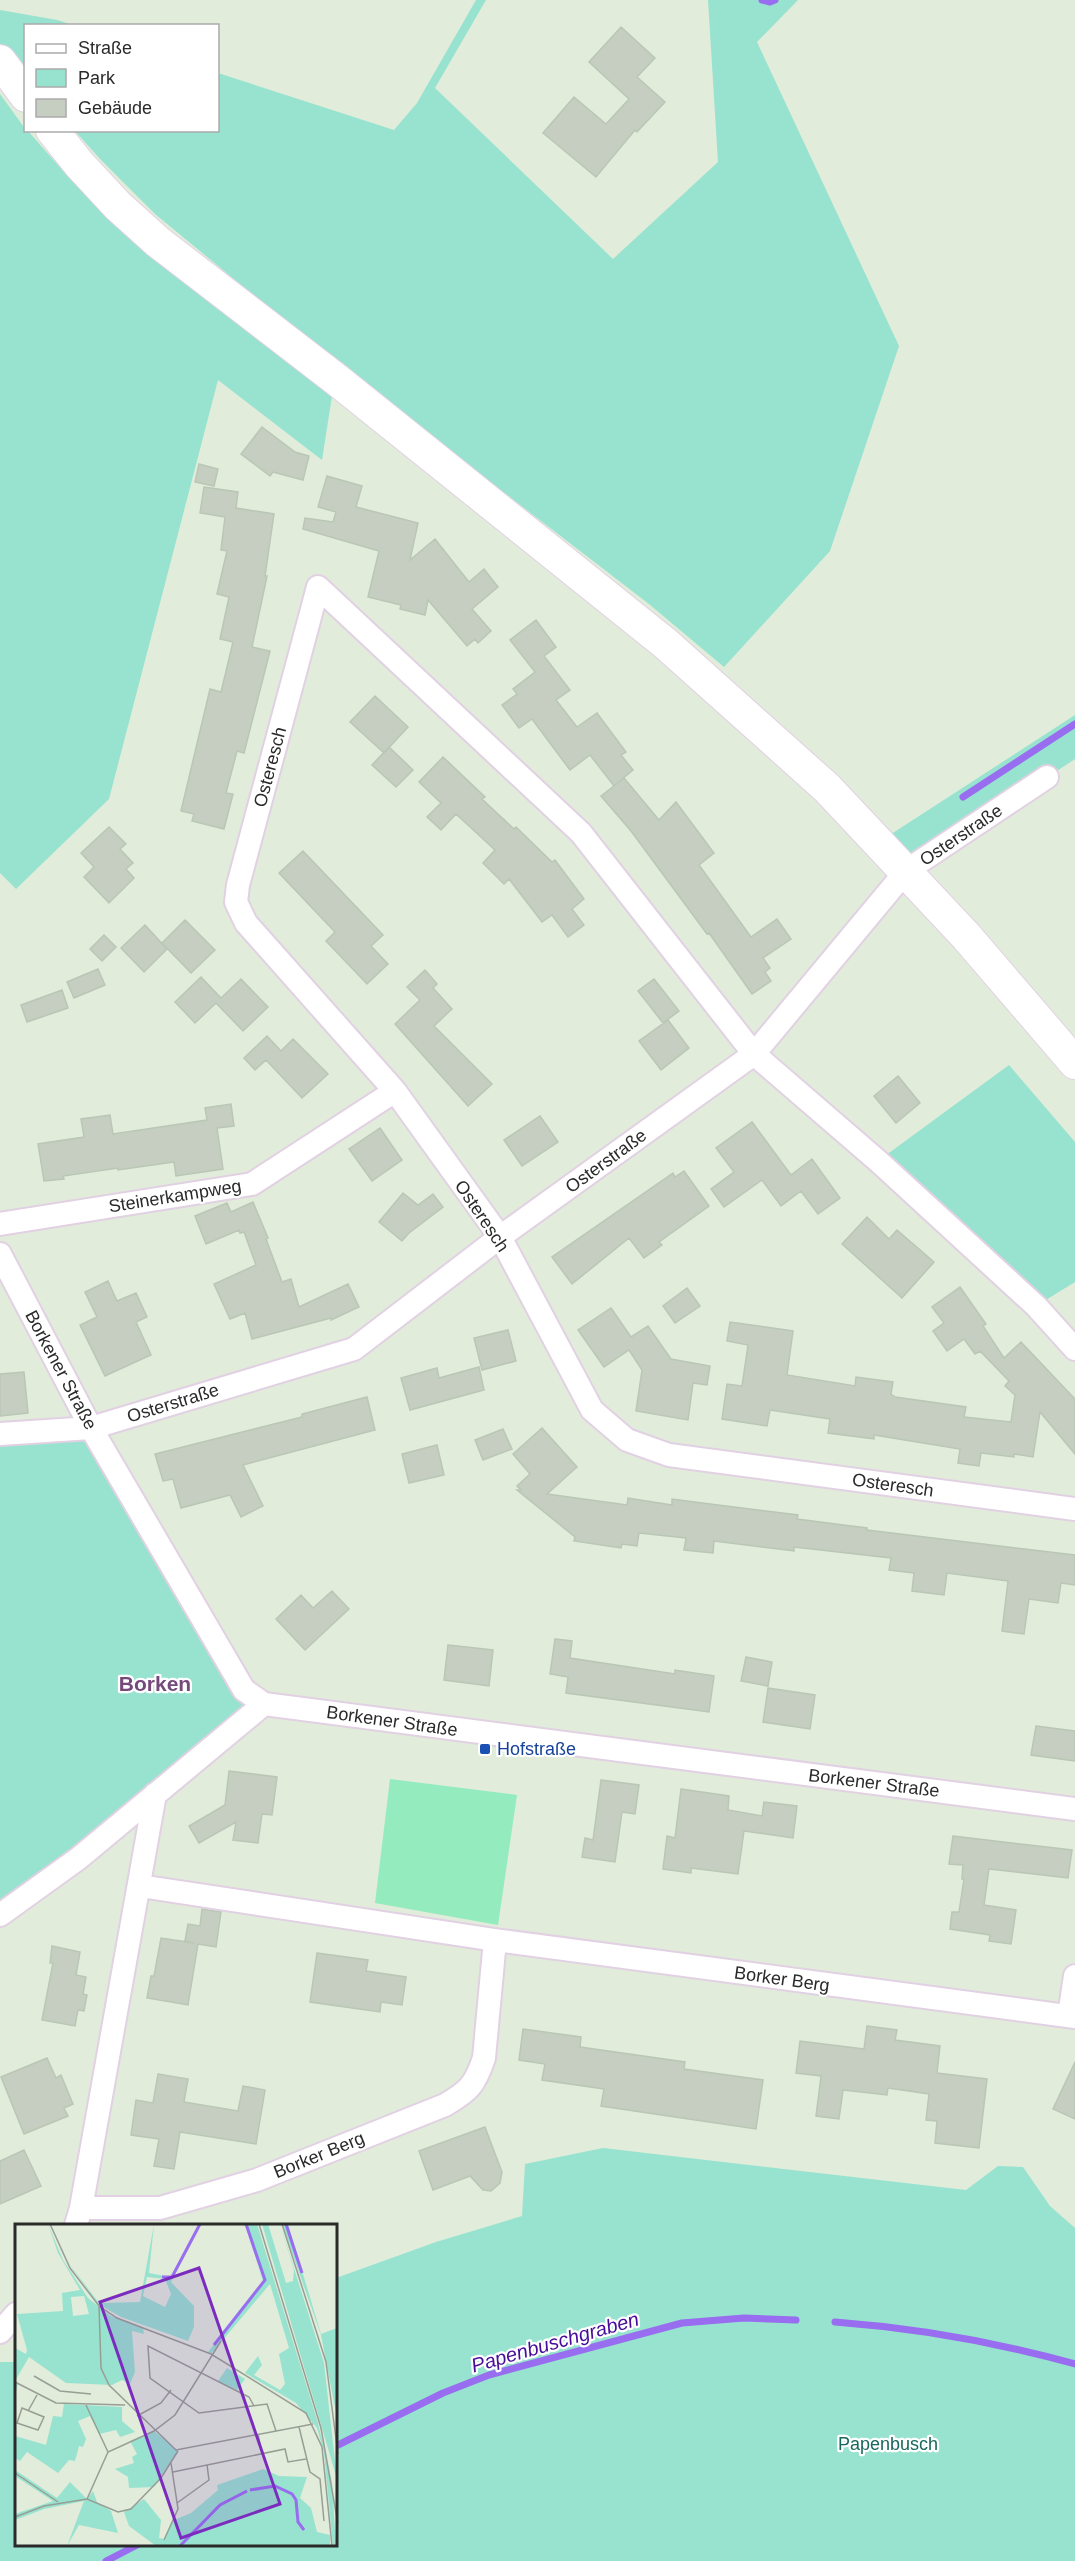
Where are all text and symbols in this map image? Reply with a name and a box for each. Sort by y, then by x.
legend [24,24,219,132]
text: Straße [78,38,132,58]
text: Park [78,68,116,88]
text: Gebäude [78,98,152,118]
street label: Osteresch [250,725,290,809]
street label: Osterstraße [916,800,1006,870]
street label: Osterstraße [562,1125,650,1197]
street label: Steinerkampweg [107,1176,243,1216]
street label: Osteresch [451,1176,513,1256]
street label: Borkener Straße [21,1307,101,1433]
street label: Osterstraße [125,1380,221,1426]
street label: Osteresch [851,1469,935,1501]
district label: Borken [119,1672,191,1695]
street label: Borkener Straße [325,1702,459,1740]
place label: Hofstraße [497,1739,576,1759]
marker: Hofstraße [478,1742,492,1756]
street label: Borkener Straße [807,1765,941,1801]
street label: Borker Berg [733,1962,831,1996]
street label: Borker Berg [271,2128,367,2182]
inset map [15,2224,338,2546]
water label: Papenbuschgraben [469,2308,641,2376]
park label: Papenbusch [838,2434,938,2454]

